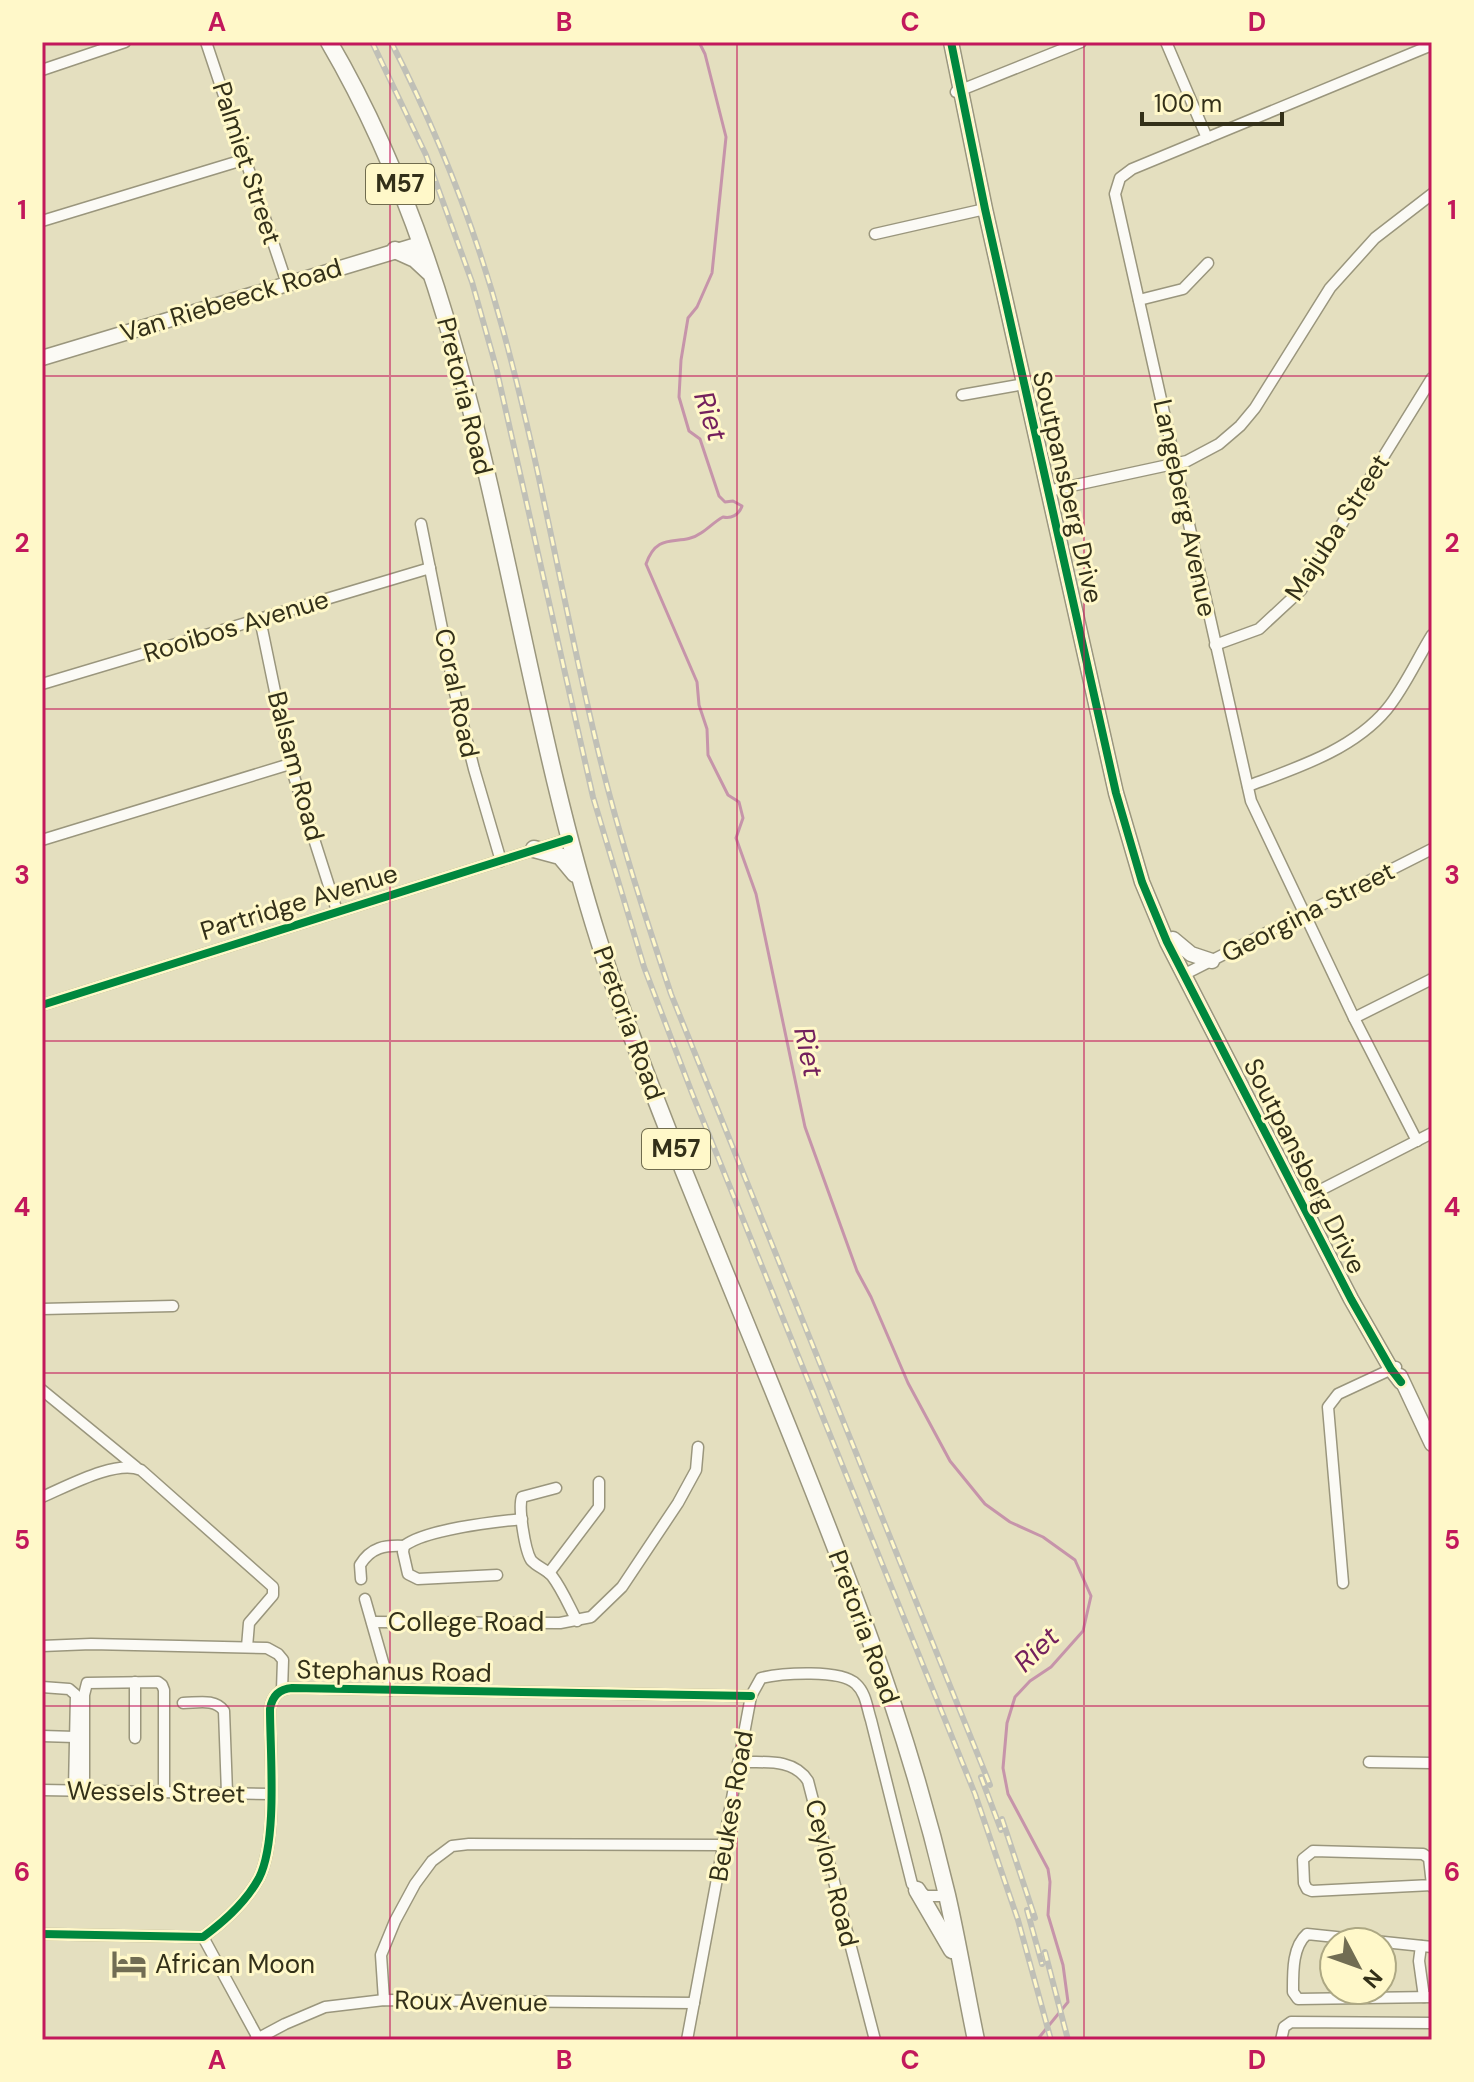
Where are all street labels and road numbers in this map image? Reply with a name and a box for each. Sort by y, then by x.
street label: Palmiet Street [205,77,289,249]
road number: M57 [366,164,434,204]
street label: Van Riebeeck Road [116,250,346,350]
street label: Pretoria Road [429,314,501,478]
street label: Soutpansberg Drive [1025,368,1111,606]
street label: Langeberg Avenue [1145,396,1225,620]
street label: Majuba Street [1277,447,1397,607]
street label: Rooibos Avenue [139,582,333,670]
street label: Coral Road [427,625,487,761]
street label: Balsam Road [260,687,332,845]
street label: Georgina Street [1216,854,1400,970]
street label: Partridge Avenue [196,856,402,948]
street label: Pretoria Road [585,941,673,1105]
street label: Soutpansberg Drive [1236,1053,1374,1279]
road number: M57 [642,1129,710,1169]
street label: Pretoria Road [820,1545,908,1709]
street label: College Road [388,1605,544,1639]
street label: Stephanus Road [296,1652,492,1690]
street label: Beukes Road [701,1728,761,1884]
street label: Wessels Street [66,1773,246,1811]
street label: Ceylon Road [797,1796,867,1950]
street label: Roux Avenue [394,1983,548,2019]

